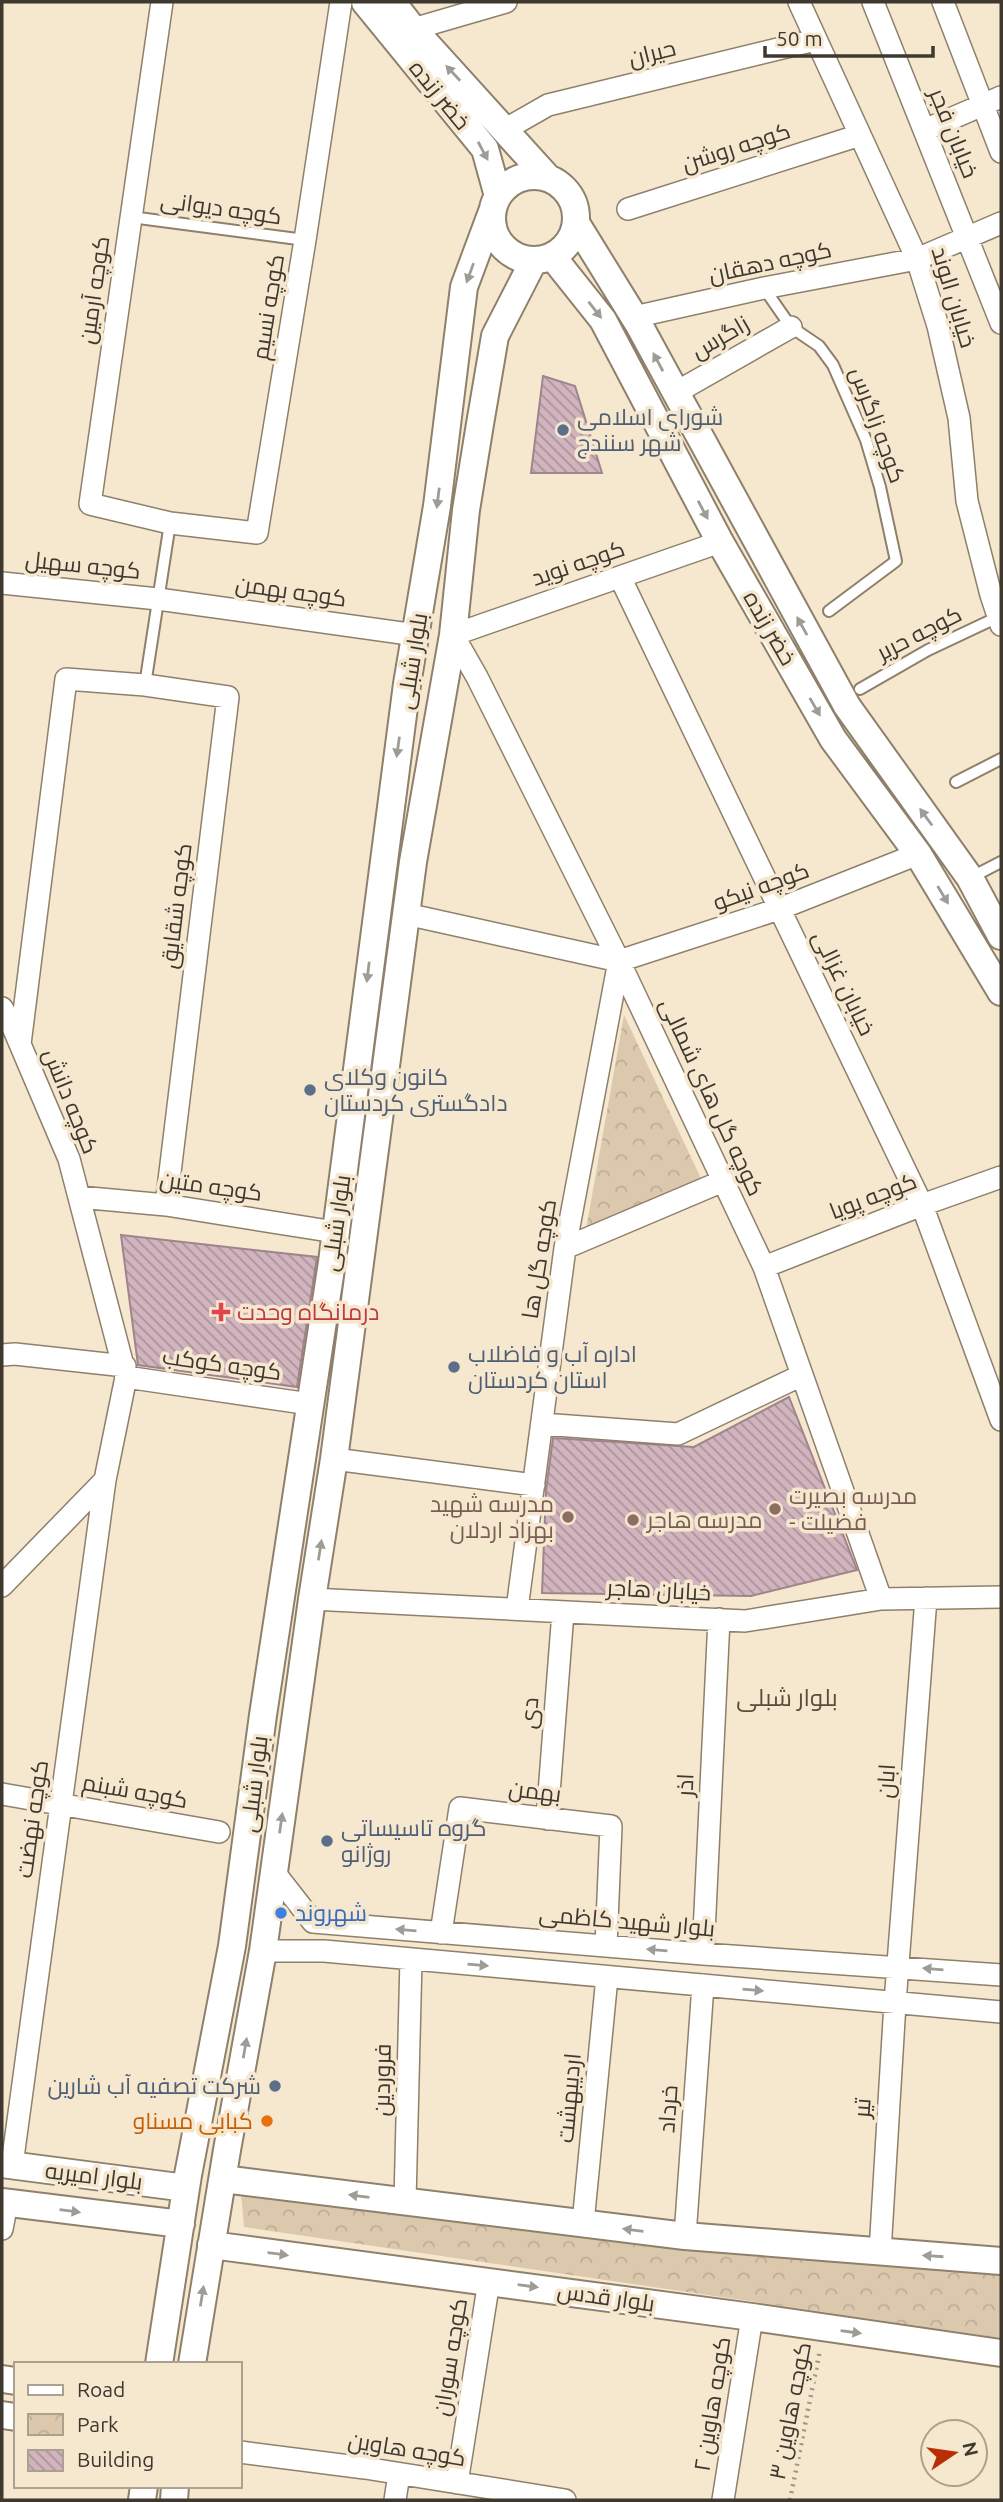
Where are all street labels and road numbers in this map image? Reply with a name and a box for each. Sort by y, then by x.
street label: حیران [626,35,679,72]
street label: خضر زنده [404,55,476,135]
street label: خیابان فجر [923,82,984,182]
street label: کوچه روشن [679,117,794,179]
street label: کوچه دیوانی [158,187,283,231]
street label: کوچه آرمین [74,234,116,346]
street label: کوچه دهقان [706,236,834,290]
street label: خیابان الوند [925,243,982,351]
street label: کوچه نسیم [247,252,292,362]
street label: زاگرس [686,310,754,365]
street label: کوچه زاگرس [843,363,911,487]
street label: کوچه نوید [528,535,629,593]
street label: کوچه سهیل [24,546,142,586]
street label: کوچه بهمن [233,570,348,614]
street label: خضر زنده [738,586,802,670]
street label: کوچه حریر [870,601,967,668]
street label: بلوار شبلی [392,611,433,711]
street label: کوچه شقایق [155,842,199,970]
street label: کوچه نیکو [709,857,813,917]
street label: خیابان غزالی [807,926,880,1040]
street label: کوچه گل های شمالی [653,994,769,1201]
street label: کوچه دانش [36,1045,104,1158]
street label: کوچه متین [158,1166,264,1208]
street label: کوچه پویا [826,1167,921,1226]
street label: بلوار شبلی [316,1173,357,1273]
street label: کوچه گل ها [517,1197,563,1321]
street label: کوچه کوکب [161,1343,283,1387]
street label: خیابان هاجر [604,1574,712,1607]
street label: دی [515,1696,544,1730]
street label: بلوار شبلی [235,1734,274,1834]
street label: کوچه نهضت [11,1758,55,1880]
street label: ابان [872,1763,901,1799]
street label: کوچه شبنم [80,1769,190,1816]
street label: اذر [671,1773,699,1799]
street label: بهمن [507,1775,563,1808]
street label: بلوار شهید کاظمی [538,1900,716,1943]
street label: فروردین [368,2043,397,2117]
street label: اردیبهشت [552,2052,587,2144]
street label: خرداد [653,2084,683,2134]
street label: تیر [848,2097,876,2121]
street label: بلوار امیریه [44,2157,144,2195]
street label: بلوار قدس [555,2277,656,2318]
street label: کوچه سوران [428,2296,474,2418]
street label: کوچه هاوین ۲ [689,2335,737,2474]
street label: کوچه هاوین ۳ [764,2340,818,2482]
street label: کوچه هاوین [346,2427,468,2473]

